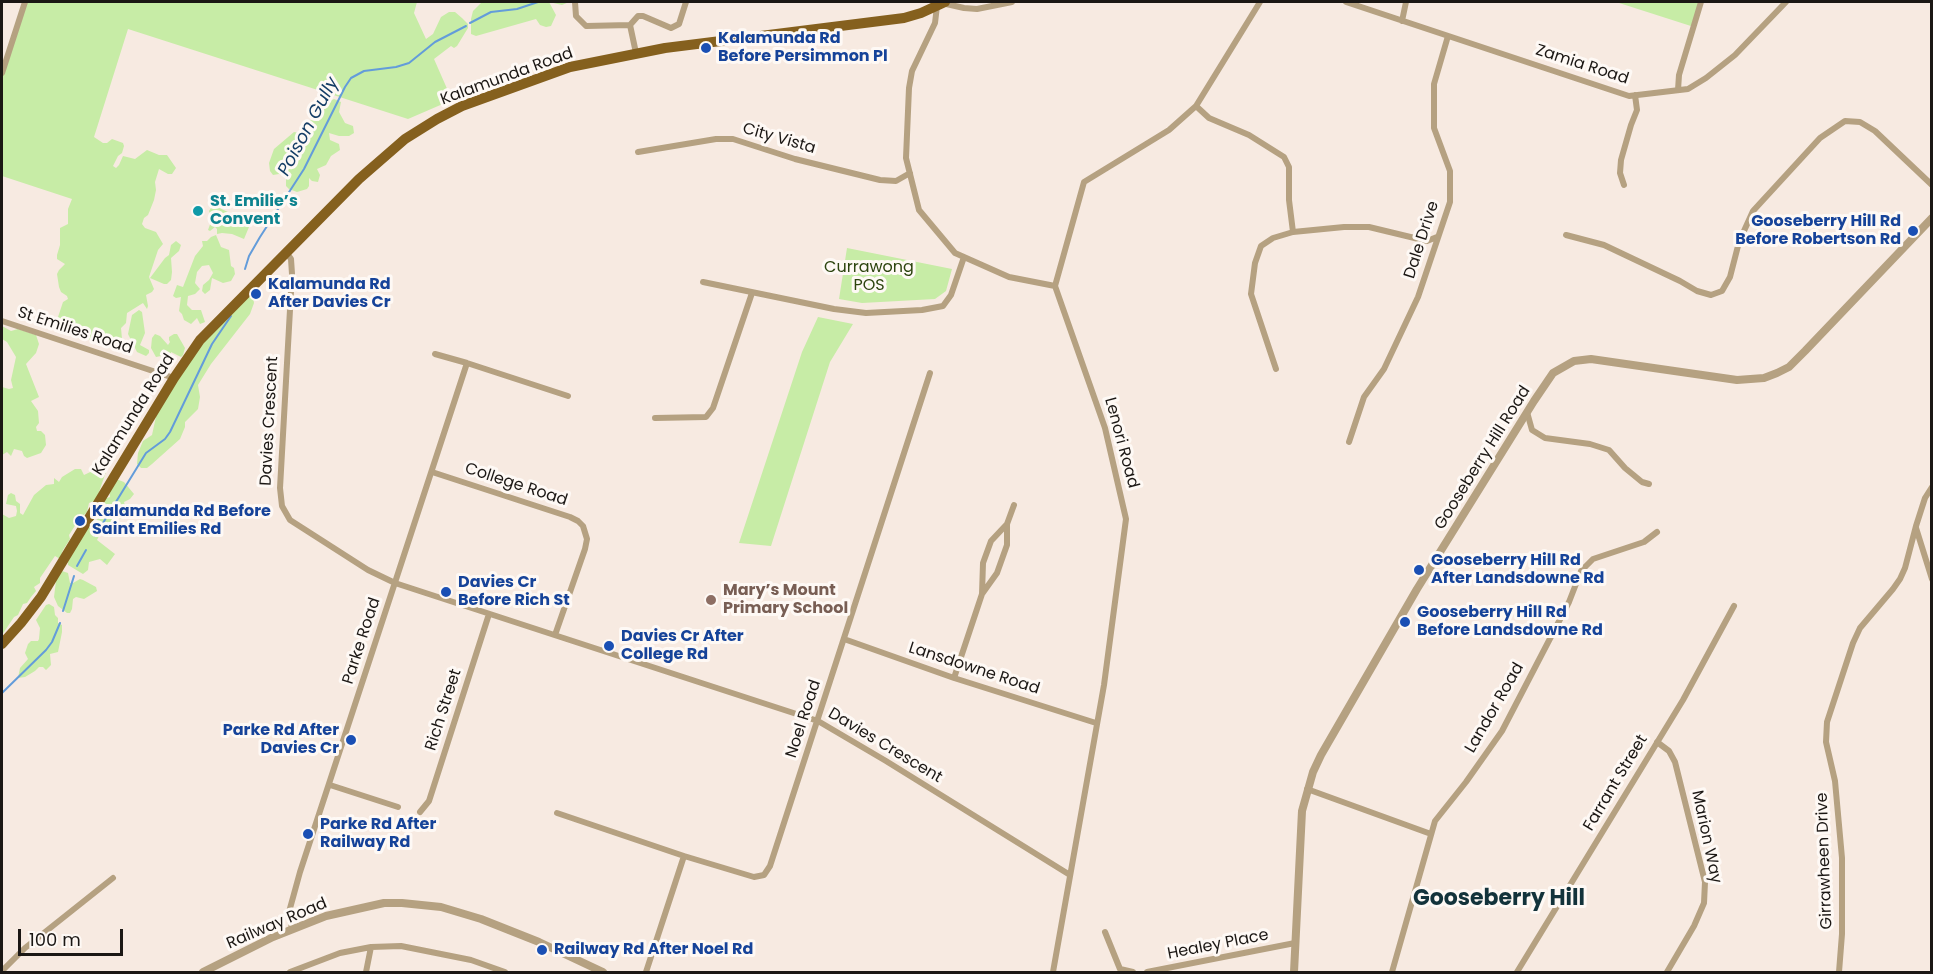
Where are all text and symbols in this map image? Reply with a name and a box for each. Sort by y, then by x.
place label: Kalamunda Rd Before Persimmon Pl [718,29,888,67]
marker: Kalamunda Rd Before Persimmon Pl [699,41,713,55]
street label: Zamia Road [1533,41,1631,89]
street label: Kalamunda Road [438,44,576,110]
water label: Poison Gully [274,74,344,180]
street label: City Vista [740,119,818,159]
place label: St. Emilie’s Convent [210,192,298,230]
street label: Dale Drive [1400,199,1444,281]
marker: St. Emilie’s Convent [191,204,205,218]
place label: Gooseberry Hill Rd Before Robertson Rd [1735,212,1901,250]
marker: Gooseberry Hill Rd Before Robertson Rd [1906,224,1920,238]
park label: Currawong POS [824,258,914,296]
place label: Kalamunda Rd After Davies Cr [268,275,391,313]
marker: Kalamunda Rd After Davies Cr [249,287,263,301]
street label: St Emilies Road [15,303,135,359]
street label: Kalamunda Road [89,351,179,479]
street label: Davies Crescent [257,356,283,486]
street label: Gooseberry Hill Road [1431,383,1535,533]
street label: Lenori Road [1100,396,1142,490]
street label: College Road [462,459,570,511]
place label: Kalamunda Rd Before Saint Emilies Rd [92,502,271,540]
marker: Kalamunda Rd Before Saint Emilies Rd [73,514,87,528]
place label: Gooseberry Hill Rd After Landsdowne Rd [1431,551,1604,589]
marker: Gooseberry Hill Rd After Landsdowne Rd [1412,563,1426,577]
place label: Davies Cr Before Rich St [458,573,570,611]
place label: Mary’s Mount Primary School [723,581,848,619]
marker: Davies Cr Before Rich St [439,585,453,599]
marker: Mary’s Mount Primary School [704,593,718,607]
street label: Parke Road [339,595,385,687]
place label: Gooseberry Hill Rd Before Landsdowne Rd [1417,603,1603,641]
marker: Gooseberry Hill Rd Before Landsdowne Rd [1398,615,1412,629]
place label: Davies Cr After College Rd [621,627,744,665]
marker: Davies Cr After College Rd [602,639,616,653]
street label: Lansdowne Road [906,639,1042,699]
street label: Landor Road [1461,660,1529,756]
street label: Rich Street [422,667,466,753]
street label: Noel Road [782,677,826,761]
street label: Davies Crescent [824,704,946,788]
place label: Parke Rd After Davies Cr [223,721,339,759]
street label: Farrant Street [1580,731,1652,835]
marker: Parke Rd After Davies Cr [344,733,358,747]
street label: Marion Way [1687,789,1725,885]
street label: Girrawheen Drive [1813,792,1837,930]
place label: Parke Rd After Railway Rd [320,815,436,853]
marker: Parke Rd After Railway Rd [301,827,315,841]
district label: Gooseberry Hill [1413,886,1585,912]
street label: Railway Road [224,894,330,954]
scale bar [21,917,126,955]
street label: Healey Place [1166,926,1270,964]
text: 100 m [29,927,81,952]
place label: Railway Rd After Noel Rd [554,940,753,960]
marker: Railway Rd After Noel Rd [535,943,549,957]

